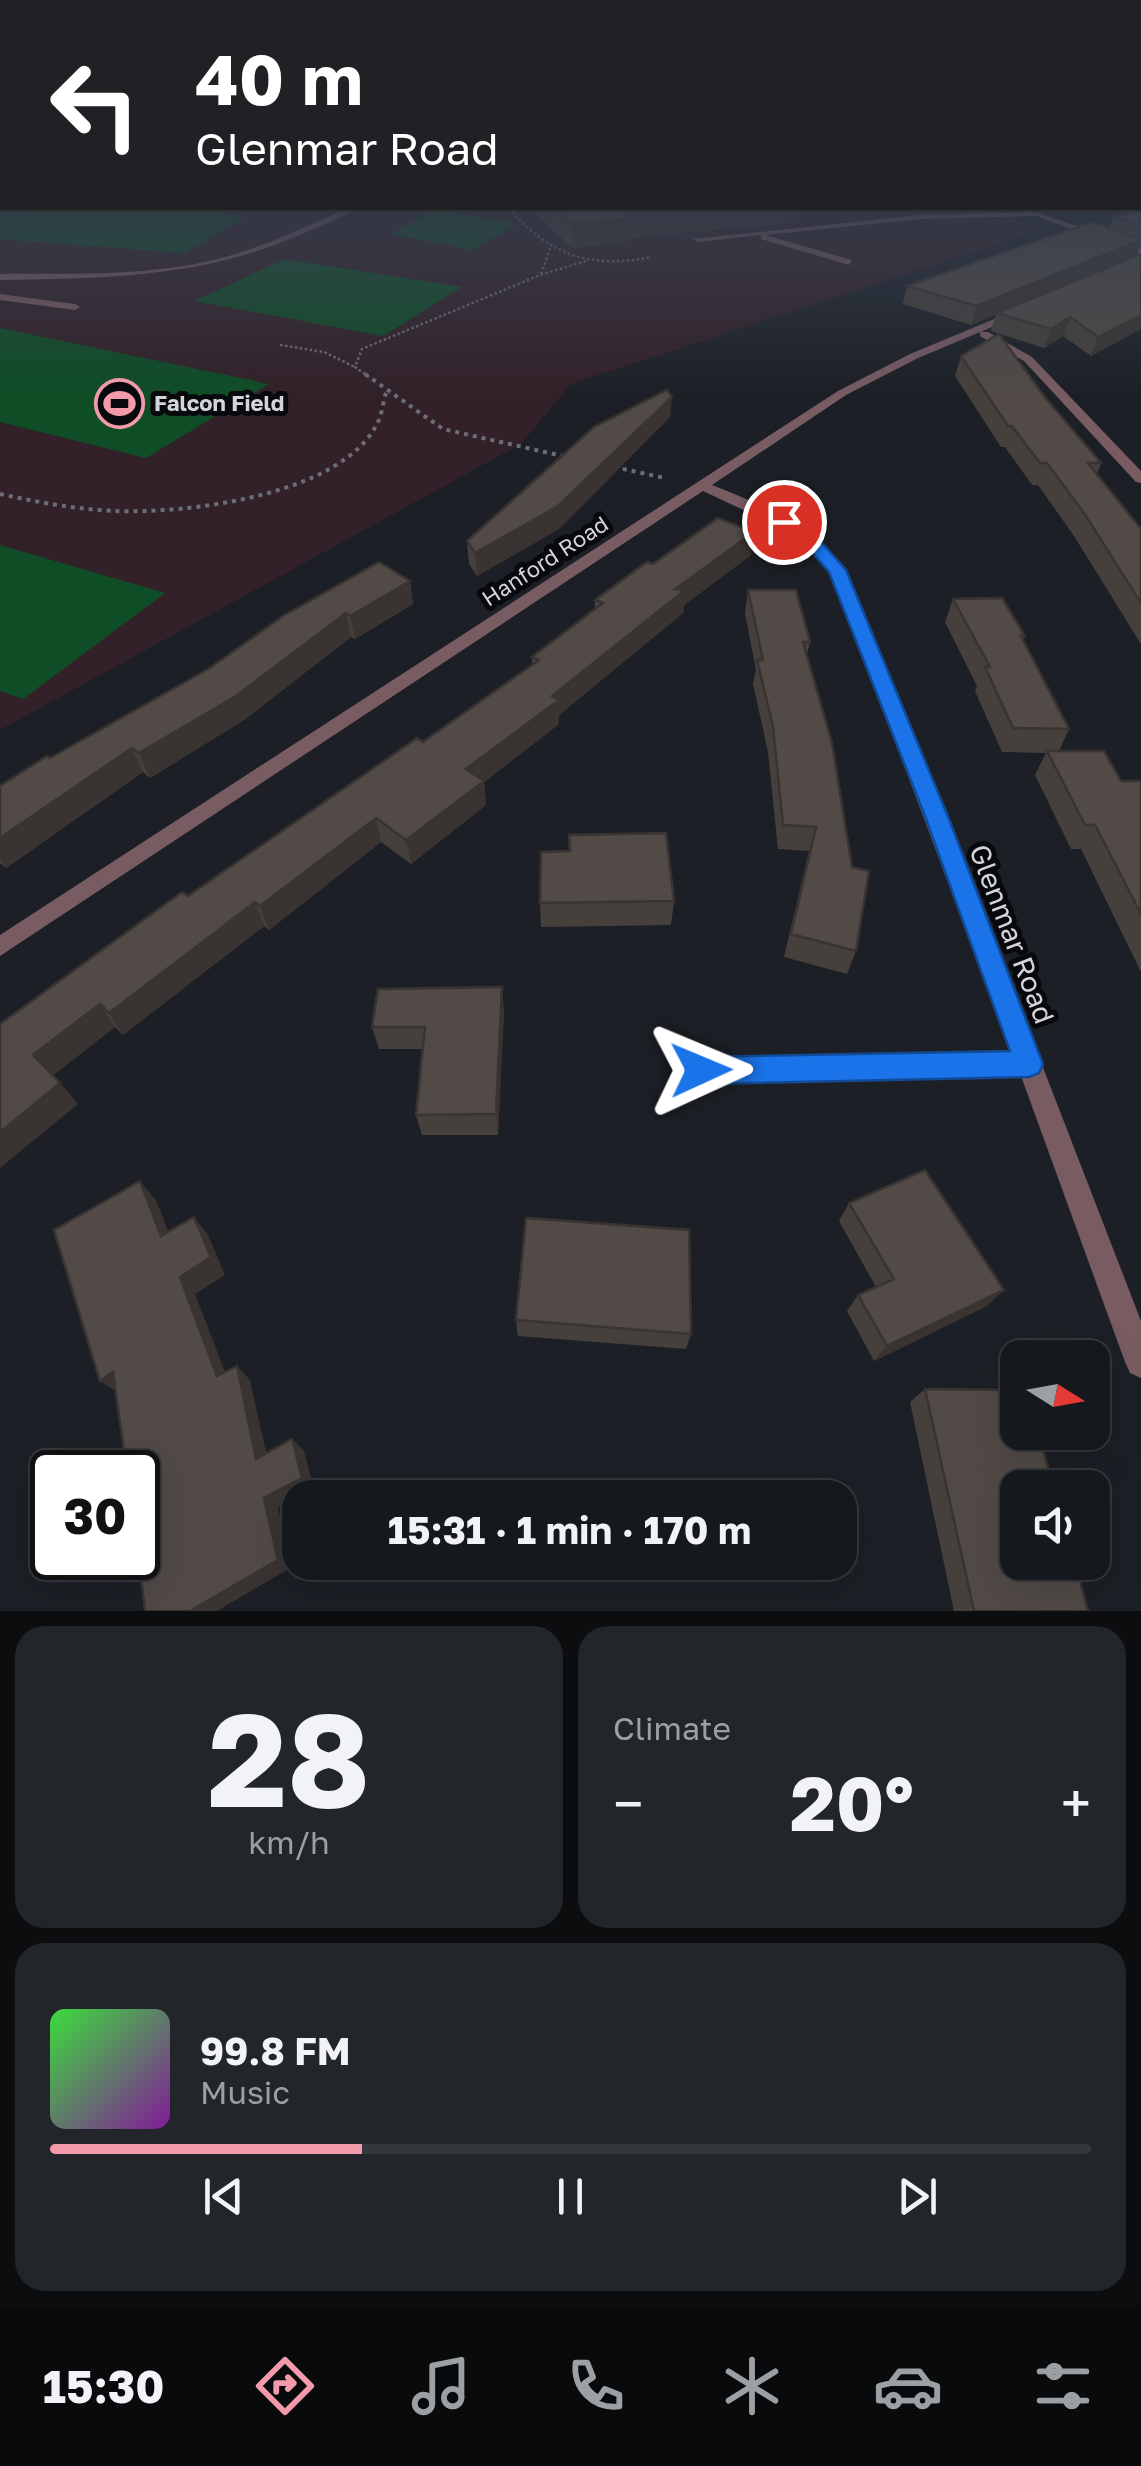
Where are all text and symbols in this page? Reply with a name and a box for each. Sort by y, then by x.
text: 40 m [195,36,363,120]
icon: left [30,40,160,170]
text: Glenmar Road [195,121,499,175]
sports icon: Falcon Field [93,377,145,429]
place label: Falcon Field [154,389,284,416]
pin [742,480,827,565]
icon: arrive [757,495,812,550]
street label: Hanford Road [477,510,613,611]
street label: Glenmar Road [963,840,1062,1028]
position arrow [649,1018,753,1122]
north arrow [1000,1340,1110,1450]
map controls [1000,1340,1110,1580]
speed limit sign: 30 [30,1450,160,1580]
button: sound [1000,1470,1110,1580]
text: 15:31 · 1 min · 170 m [388,1507,751,1552]
text: 28 [208,1680,370,1836]
text: Climate [613,1709,731,1747]
text: 20° [790,1757,914,1848]
text: − [613,1770,643,1836]
text: + [1061,1770,1091,1836]
text: km/h [248,1823,330,1861]
text: 99.8 FM [200,2028,351,2073]
text: Music [200,2073,290,2111]
icon: previous [196,2169,251,2224]
icon: pause [543,2169,598,2224]
icon: next [890,2169,945,2224]
icon: directions [250,2351,320,2421]
icon: music [406,2351,476,2421]
icon: phone [561,2351,631,2421]
icon: climate [717,2351,787,2421]
icon: car [873,2351,943,2421]
icon: filters [1028,2351,1098,2421]
text: 15:30 [43,2359,165,2413]

